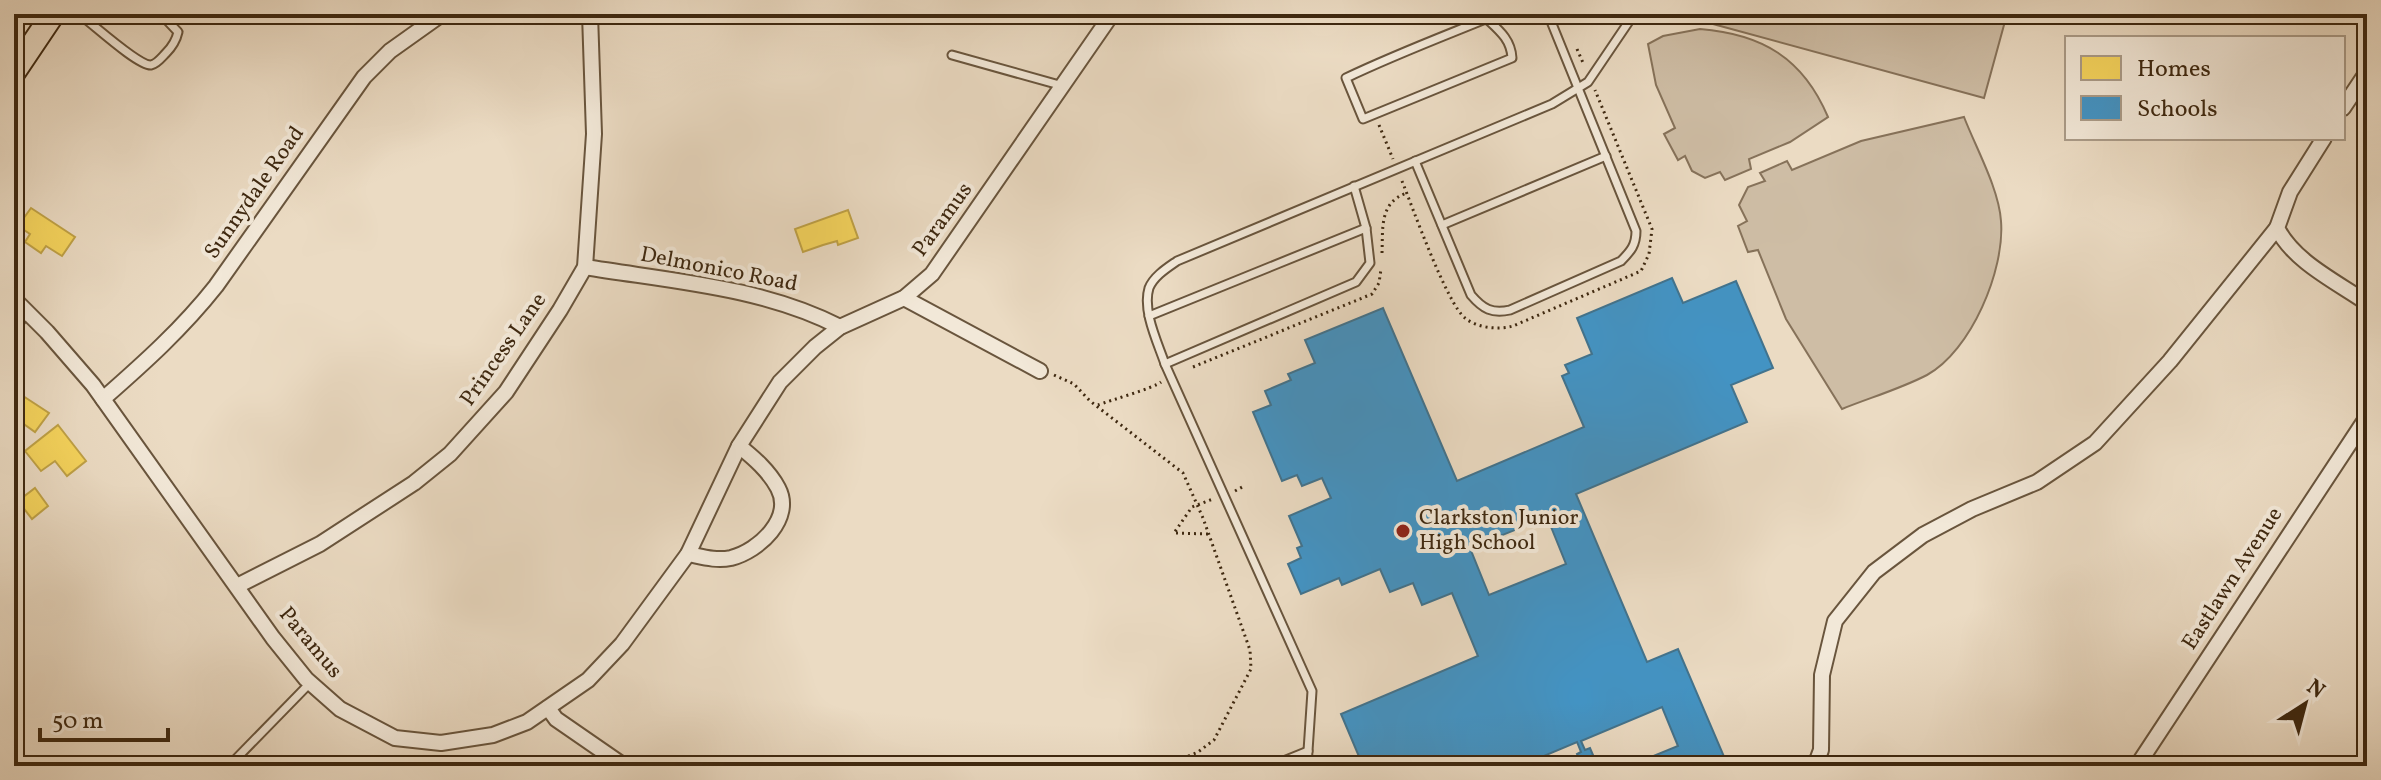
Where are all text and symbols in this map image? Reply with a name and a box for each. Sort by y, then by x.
legend [2065,36,2345,140]
text: Homes [2137,53,2211,87]
text: Schools [2137,93,2217,127]
street label: Sunnydale Road [198,120,312,266]
street label: Paramus [905,176,981,264]
street label: Delmonico Road [638,240,800,300]
street label: Princess Lane [453,287,555,413]
street label: Eastlawn Avenue [2175,501,2291,657]
place label: Clarkston Junior High School [1419,503,1579,559]
marker: Clarkston Junior High School [1394,522,1412,540]
street label: Paramus [271,600,349,686]
north arrow [2265,664,2345,744]
text: N [2300,673,2331,707]
scale bar [40,692,168,742]
text: 50 m [52,705,104,739]

